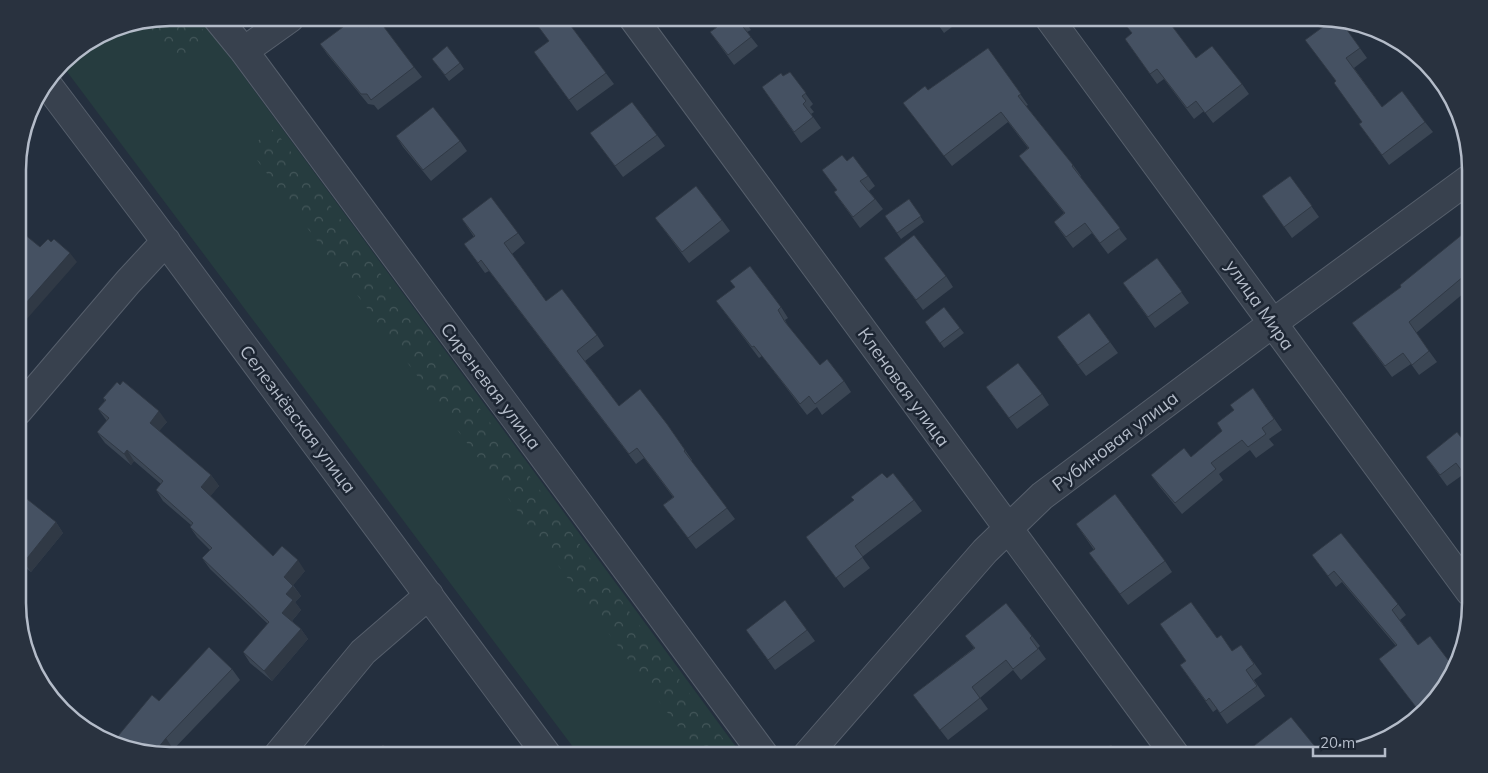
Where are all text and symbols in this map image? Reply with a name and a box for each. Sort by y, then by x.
street label: улица Мира [1220,255,1300,355]
street label: Сиреневая улица [436,318,546,454]
street label: Кленовая улица [853,323,955,451]
street label: Селезнёвская улица [235,340,361,498]
street label: Рубиновая улица [1047,386,1183,496]
scale bar [1313,726,1386,758]
text: 20 m [1320,733,1355,752]

